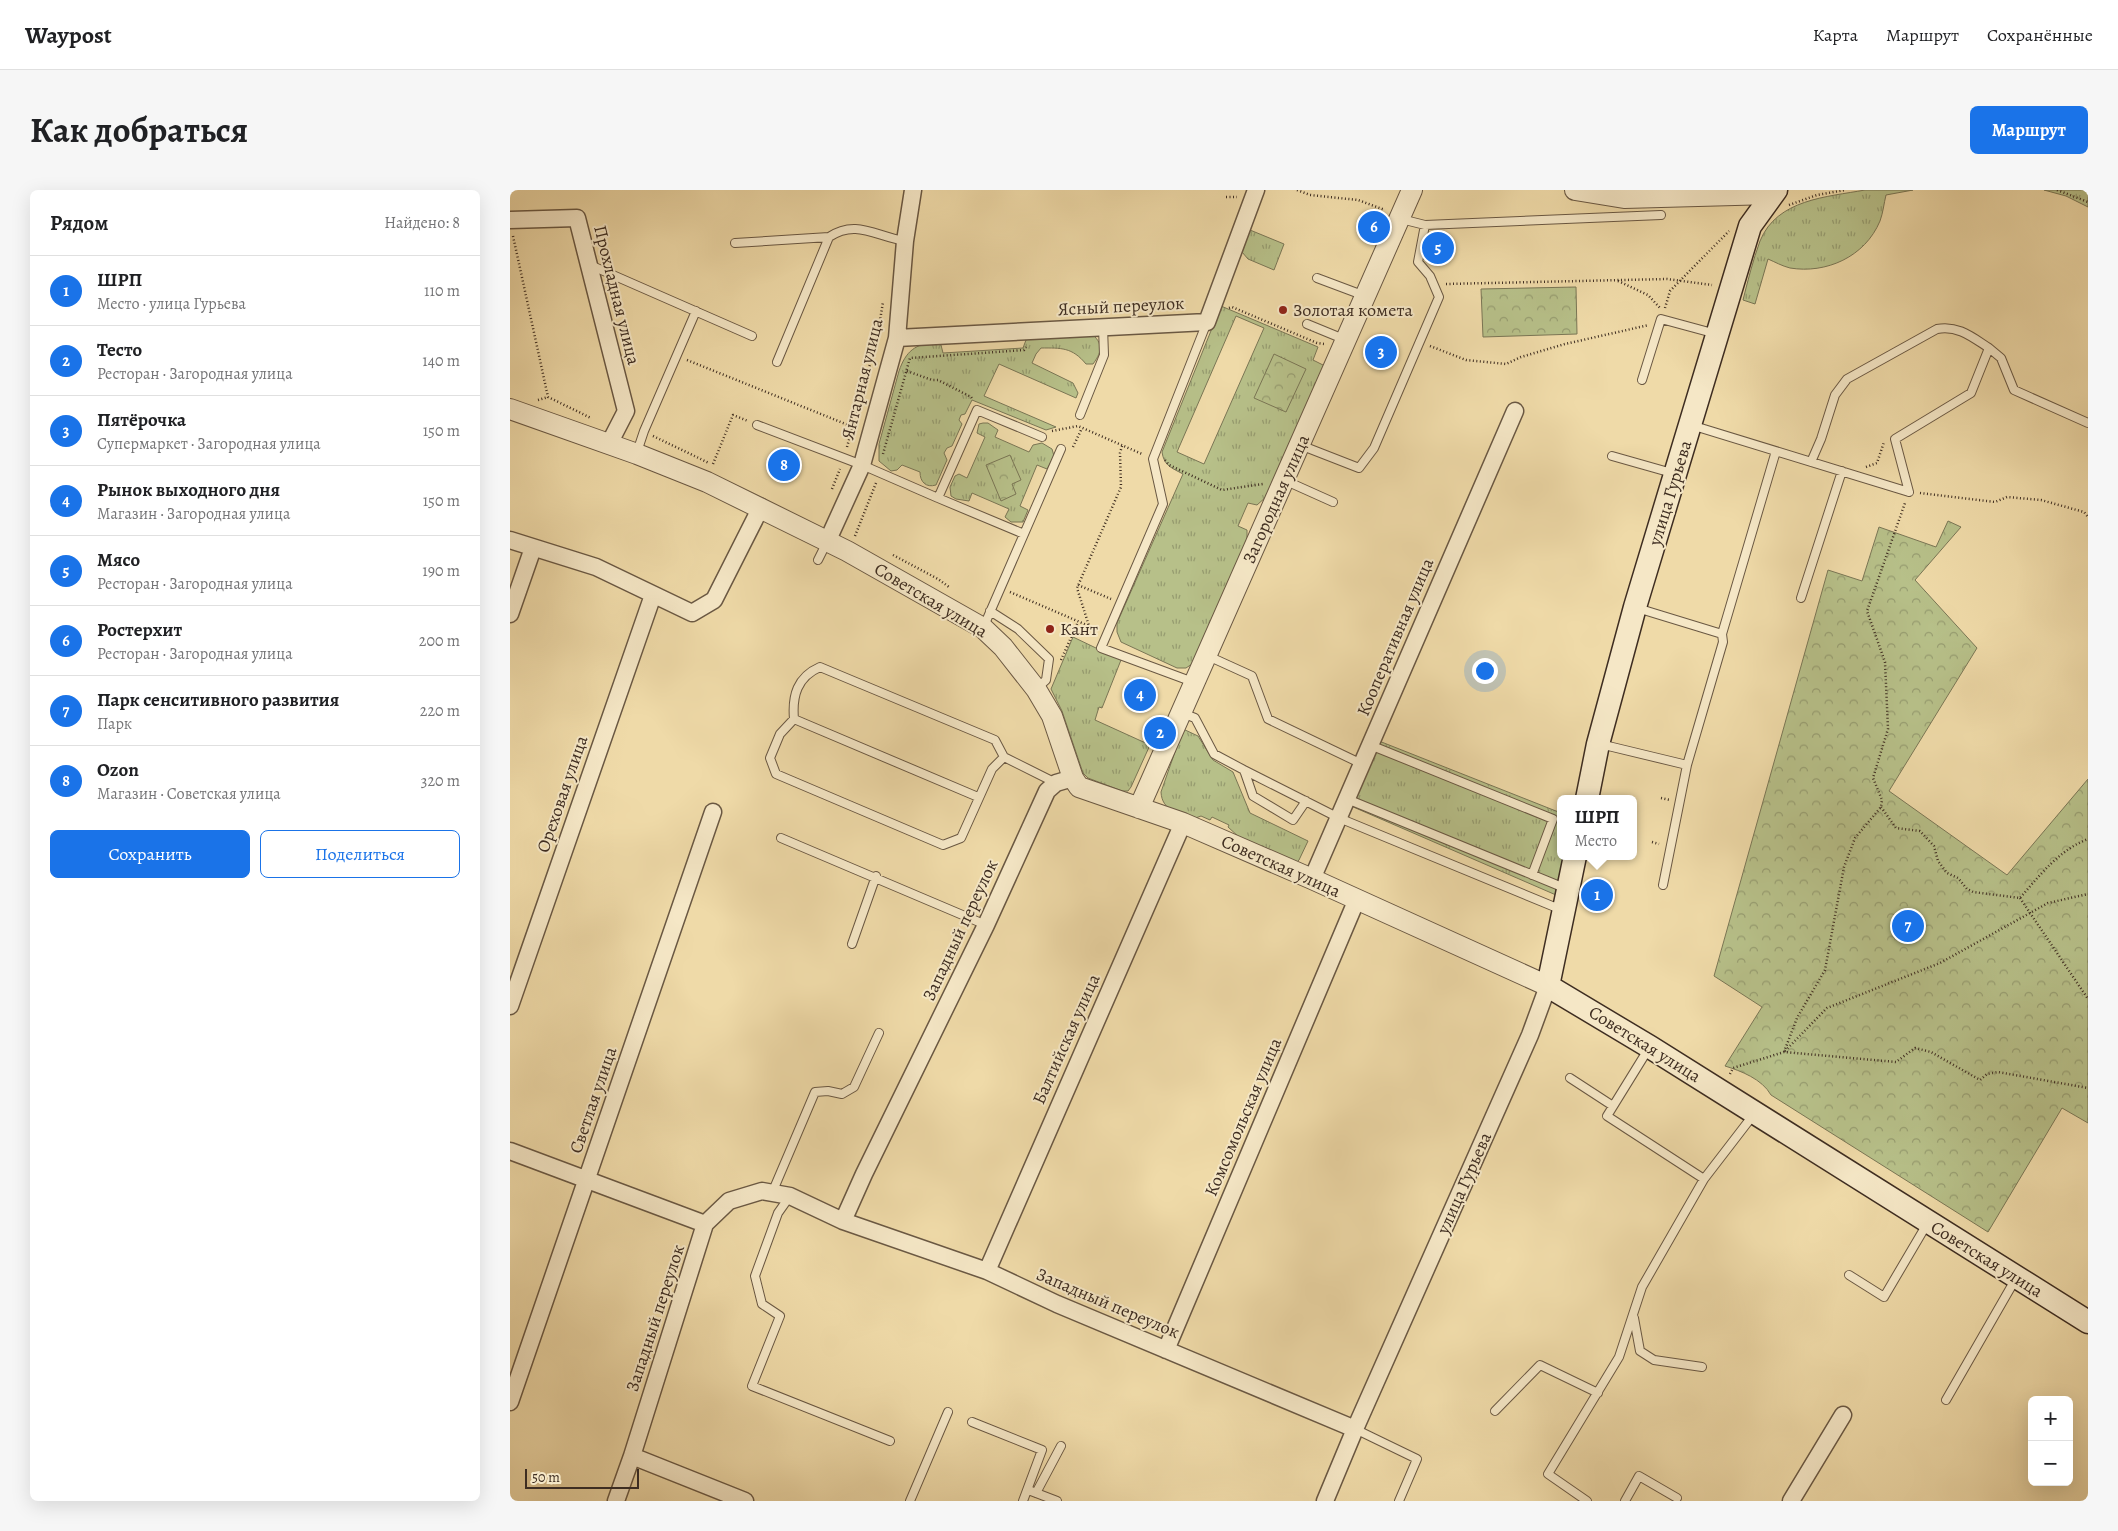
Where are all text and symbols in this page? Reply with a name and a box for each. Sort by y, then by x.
text: Waypost [25,19,112,51]
text: Карта [1813,23,1858,47]
text: Маршрут [1886,23,1959,47]
text: Сохранённые [1987,23,2093,47]
text: Как добраться [30,106,248,154]
button: Маршрут [1970,106,2088,154]
pin: 6 [1358,208,1390,246]
text: Рядом [50,209,108,237]
text: Найдено: 8 [384,212,460,234]
street label: Прохладная улица [588,223,646,368]
pin: 5 [1422,229,1454,267]
text: ШРП [97,267,142,293]
text: 1 [63,280,69,302]
text: 110 m [424,280,460,302]
street label: Ясный переулок [1057,291,1185,321]
text: Место · улица Гурьева [97,293,246,315]
place label: Золотая комета [1293,298,1413,322]
marker: Золотая комета [1277,304,1289,316]
street label: Янтарная улица [835,315,889,442]
pin: 3 [1365,333,1397,371]
text: Тесто [97,337,142,363]
text: 2 [62,350,70,372]
text: 140 m [422,350,460,372]
text: Ресторан · Загородная улица [97,363,293,385]
text: Пятёрочка [97,407,186,433]
text: 3 [63,420,69,442]
text: 150 m [423,420,460,442]
street label: Загородная улица [1237,430,1315,567]
text: Супермаркет · Загородная улица [97,433,321,455]
street label: улица Гурьева [1642,437,1698,550]
pin: 8 [768,446,800,484]
text: Рынок выходного дня [97,477,280,503]
text: 4 [62,490,70,512]
text: 150 m [423,490,460,512]
text: Магазин · Загородная улица [97,503,290,525]
text: Мясо [97,547,140,573]
street label: Кооперативная улица [1351,554,1439,720]
street label: Советская улица [870,557,993,644]
text: 5 [63,560,69,582]
text: 190 m [422,560,460,582]
text: Ресторан · Загородная улица [97,573,293,595]
text: Ростерхит [97,617,182,643]
place label: Кант [1060,617,1098,641]
marker: Кант [1044,623,1056,635]
text: 6 [62,630,70,652]
text: 200 m [419,630,460,652]
text: Ресторан · Загородная улица [97,643,293,665]
your location [1472,658,1498,684]
pin: 4 [1124,676,1156,714]
text: Парк сенситивного развития [97,687,339,713]
text: 7 [63,700,69,722]
text: 220 m [420,700,460,722]
text: Парк [97,713,132,735]
pin: 2 [1144,714,1176,752]
street label: Ореховая улица [531,732,594,856]
text: Ozon [97,757,139,783]
text: 8 [62,770,70,792]
text: 320 m [421,770,460,792]
text: Магазин · Советская улица [97,783,281,805]
popup [1557,795,1637,860]
text: ШРП [1574,804,1620,830]
street label: Советская улица [1218,829,1345,903]
button: Сохранить [50,830,250,878]
button: Поделиться [260,830,460,878]
text: Место [1574,830,1617,852]
street label: Западный переулок [917,855,1003,1005]
pin: 1 [1581,876,1613,914]
pin: 7 [1892,907,1924,945]
street label: Балтийская улица [1026,969,1106,1108]
street label: Советская улица [1584,1000,1706,1088]
street label: Комсомольская улица [1199,1033,1288,1200]
street label: Светлая улица [564,1043,623,1156]
street label: улица Гурьева [1430,1128,1497,1239]
street label: Советская улица [1926,1215,2048,1303]
street label: Западный переулок [620,1241,690,1395]
street label: Западный переулок [1033,1262,1183,1344]
map controls [2028,1396,2073,1486]
button: + [2028,1396,2073,1441]
button: − [2028,1441,2073,1486]
scale bar [525,1466,639,1489]
text: 50 m [532,1468,560,1487]

